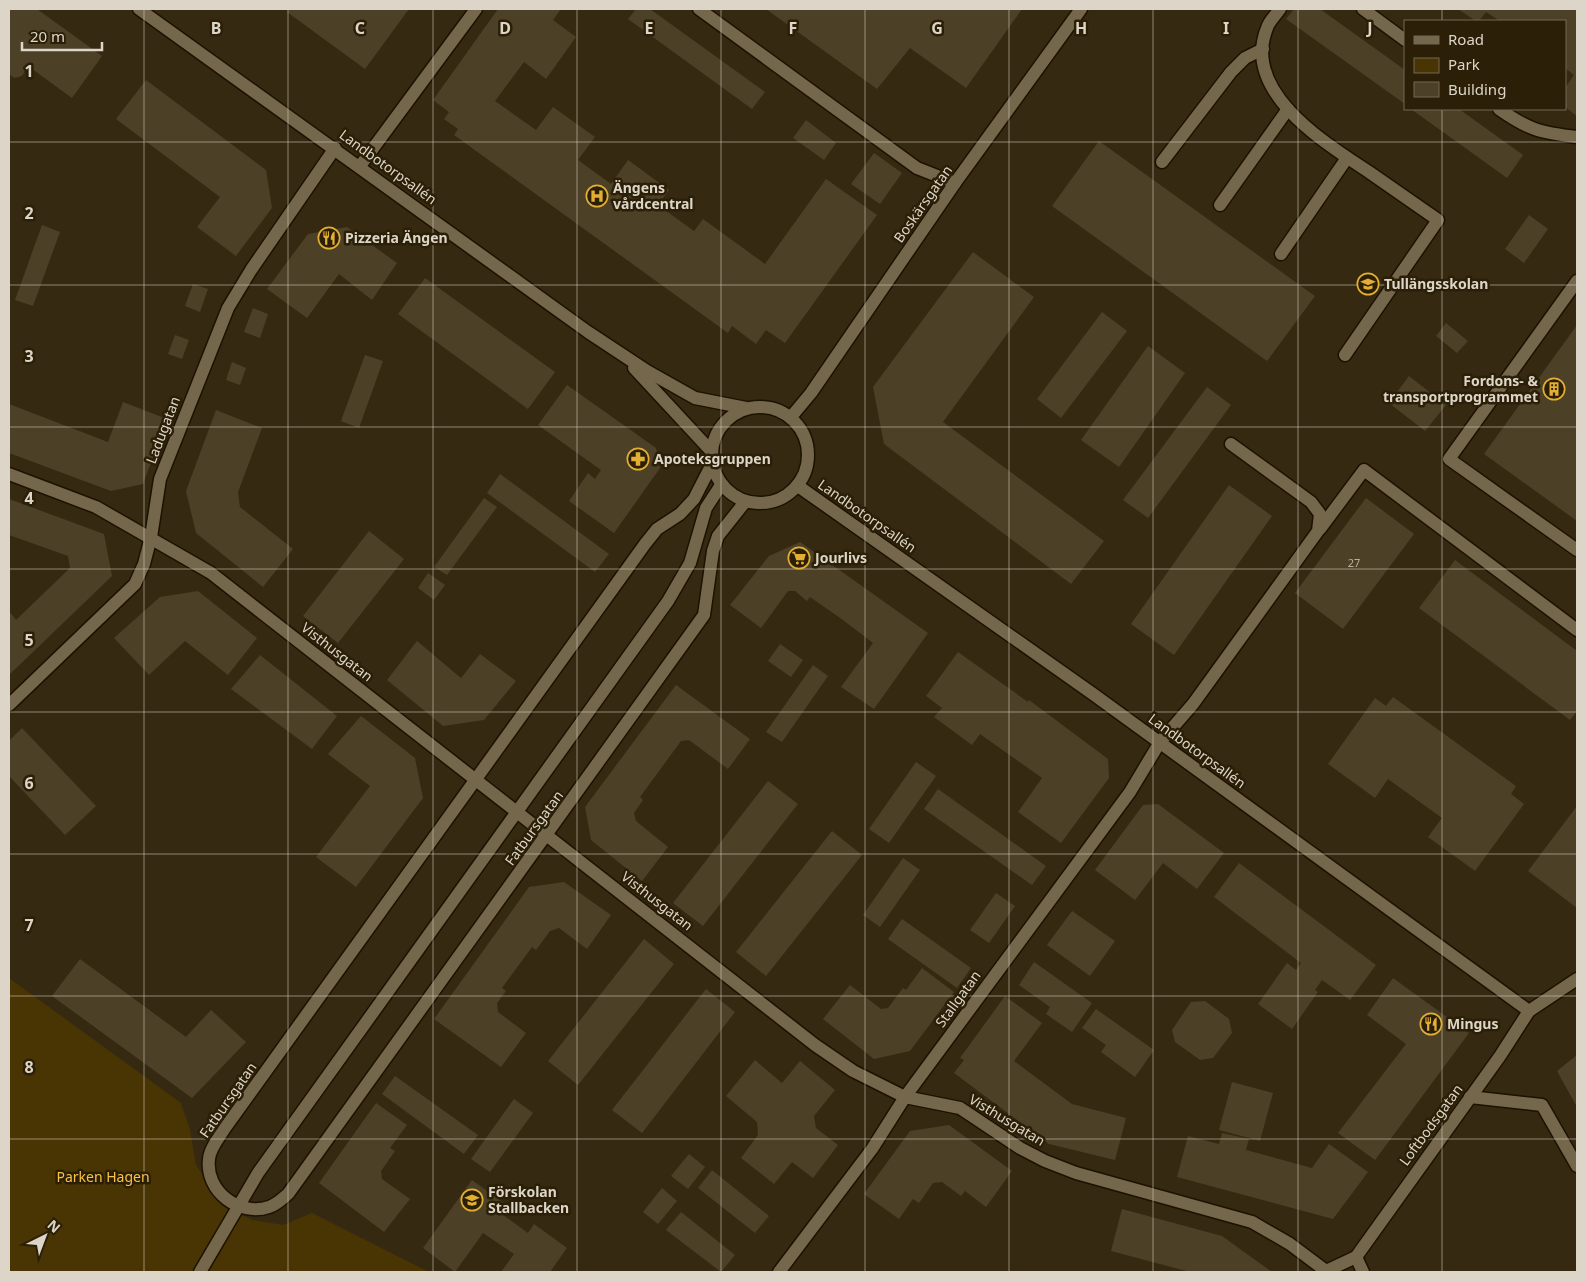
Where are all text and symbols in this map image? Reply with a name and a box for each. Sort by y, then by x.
text: B [211,17,221,39]
text: C [355,17,365,39]
text: D [499,17,511,39]
text: E [645,17,654,39]
text: F [789,17,797,39]
text: G [931,17,943,39]
text: H [1075,17,1087,39]
text: I [1223,17,1229,39]
text: J [1365,17,1373,39]
scale bar [22,20,102,52]
legend [1404,20,1566,110]
text: 20 m [30,26,65,46]
text: Road [1448,29,1484,49]
text: Park [1448,54,1480,74]
text: 1 [24,60,34,82]
text: Building [1448,79,1506,99]
street label: Landbotorpsallén [336,125,441,208]
street label: Boskärsgatan [889,161,956,246]
place label: Ängens vårdcentral [613,178,694,213]
hospital icon: Ängens vårdcentral [585,184,609,208]
text: 2 [24,202,34,224]
restaurant icon: Pizzeria Ängen [317,226,341,250]
place label: Pizzeria Ängen [345,228,448,247]
school or university icon: Tullängsskolan [1356,272,1380,296]
place label: Tullängsskolan [1384,274,1488,293]
text: 3 [24,345,34,367]
place label: Fordons- & transportprogrammet [1383,371,1538,406]
building icon: Fordons- & transportprogrammet [1542,377,1566,401]
street label: Ladugatan [141,394,184,466]
pharmacy icon: Apoteksgruppen [626,447,650,471]
place label: Apoteksgruppen [654,449,771,468]
street label: Landbotorpsallén [814,475,920,557]
text: 4 [24,487,34,509]
supermarket icon: Jourlivs [787,546,811,570]
place label: Jourlivs [813,548,867,567]
house number: 27 [1348,555,1360,570]
street label: Visthusgatan [298,618,377,686]
text: 5 [24,629,34,651]
street label: Landbotorpsallén [1145,709,1250,792]
text: 6 [24,772,34,794]
street label: Fatbursgatan [500,787,567,869]
street label: Visthusgatan [618,867,697,935]
text: 7 [24,914,34,936]
street label: Stallgatan [931,966,985,1031]
restaurant icon: Mingus [1419,1012,1443,1036]
place label: Mingus [1447,1014,1498,1033]
text: 8 [24,1056,34,1078]
street label: Fatbursgatan [195,1058,261,1141]
street label: Loftbodsgatan [1395,1080,1467,1169]
street label: Visthusgatan [966,1089,1049,1150]
park label: Parken Hagen [56,1167,150,1186]
place label: Förskolan Stallbacken [488,1182,569,1217]
school or university icon: Förskolan Stallbacken [460,1188,484,1212]
north arrow [20,1211,70,1261]
text: N [43,1215,65,1237]

